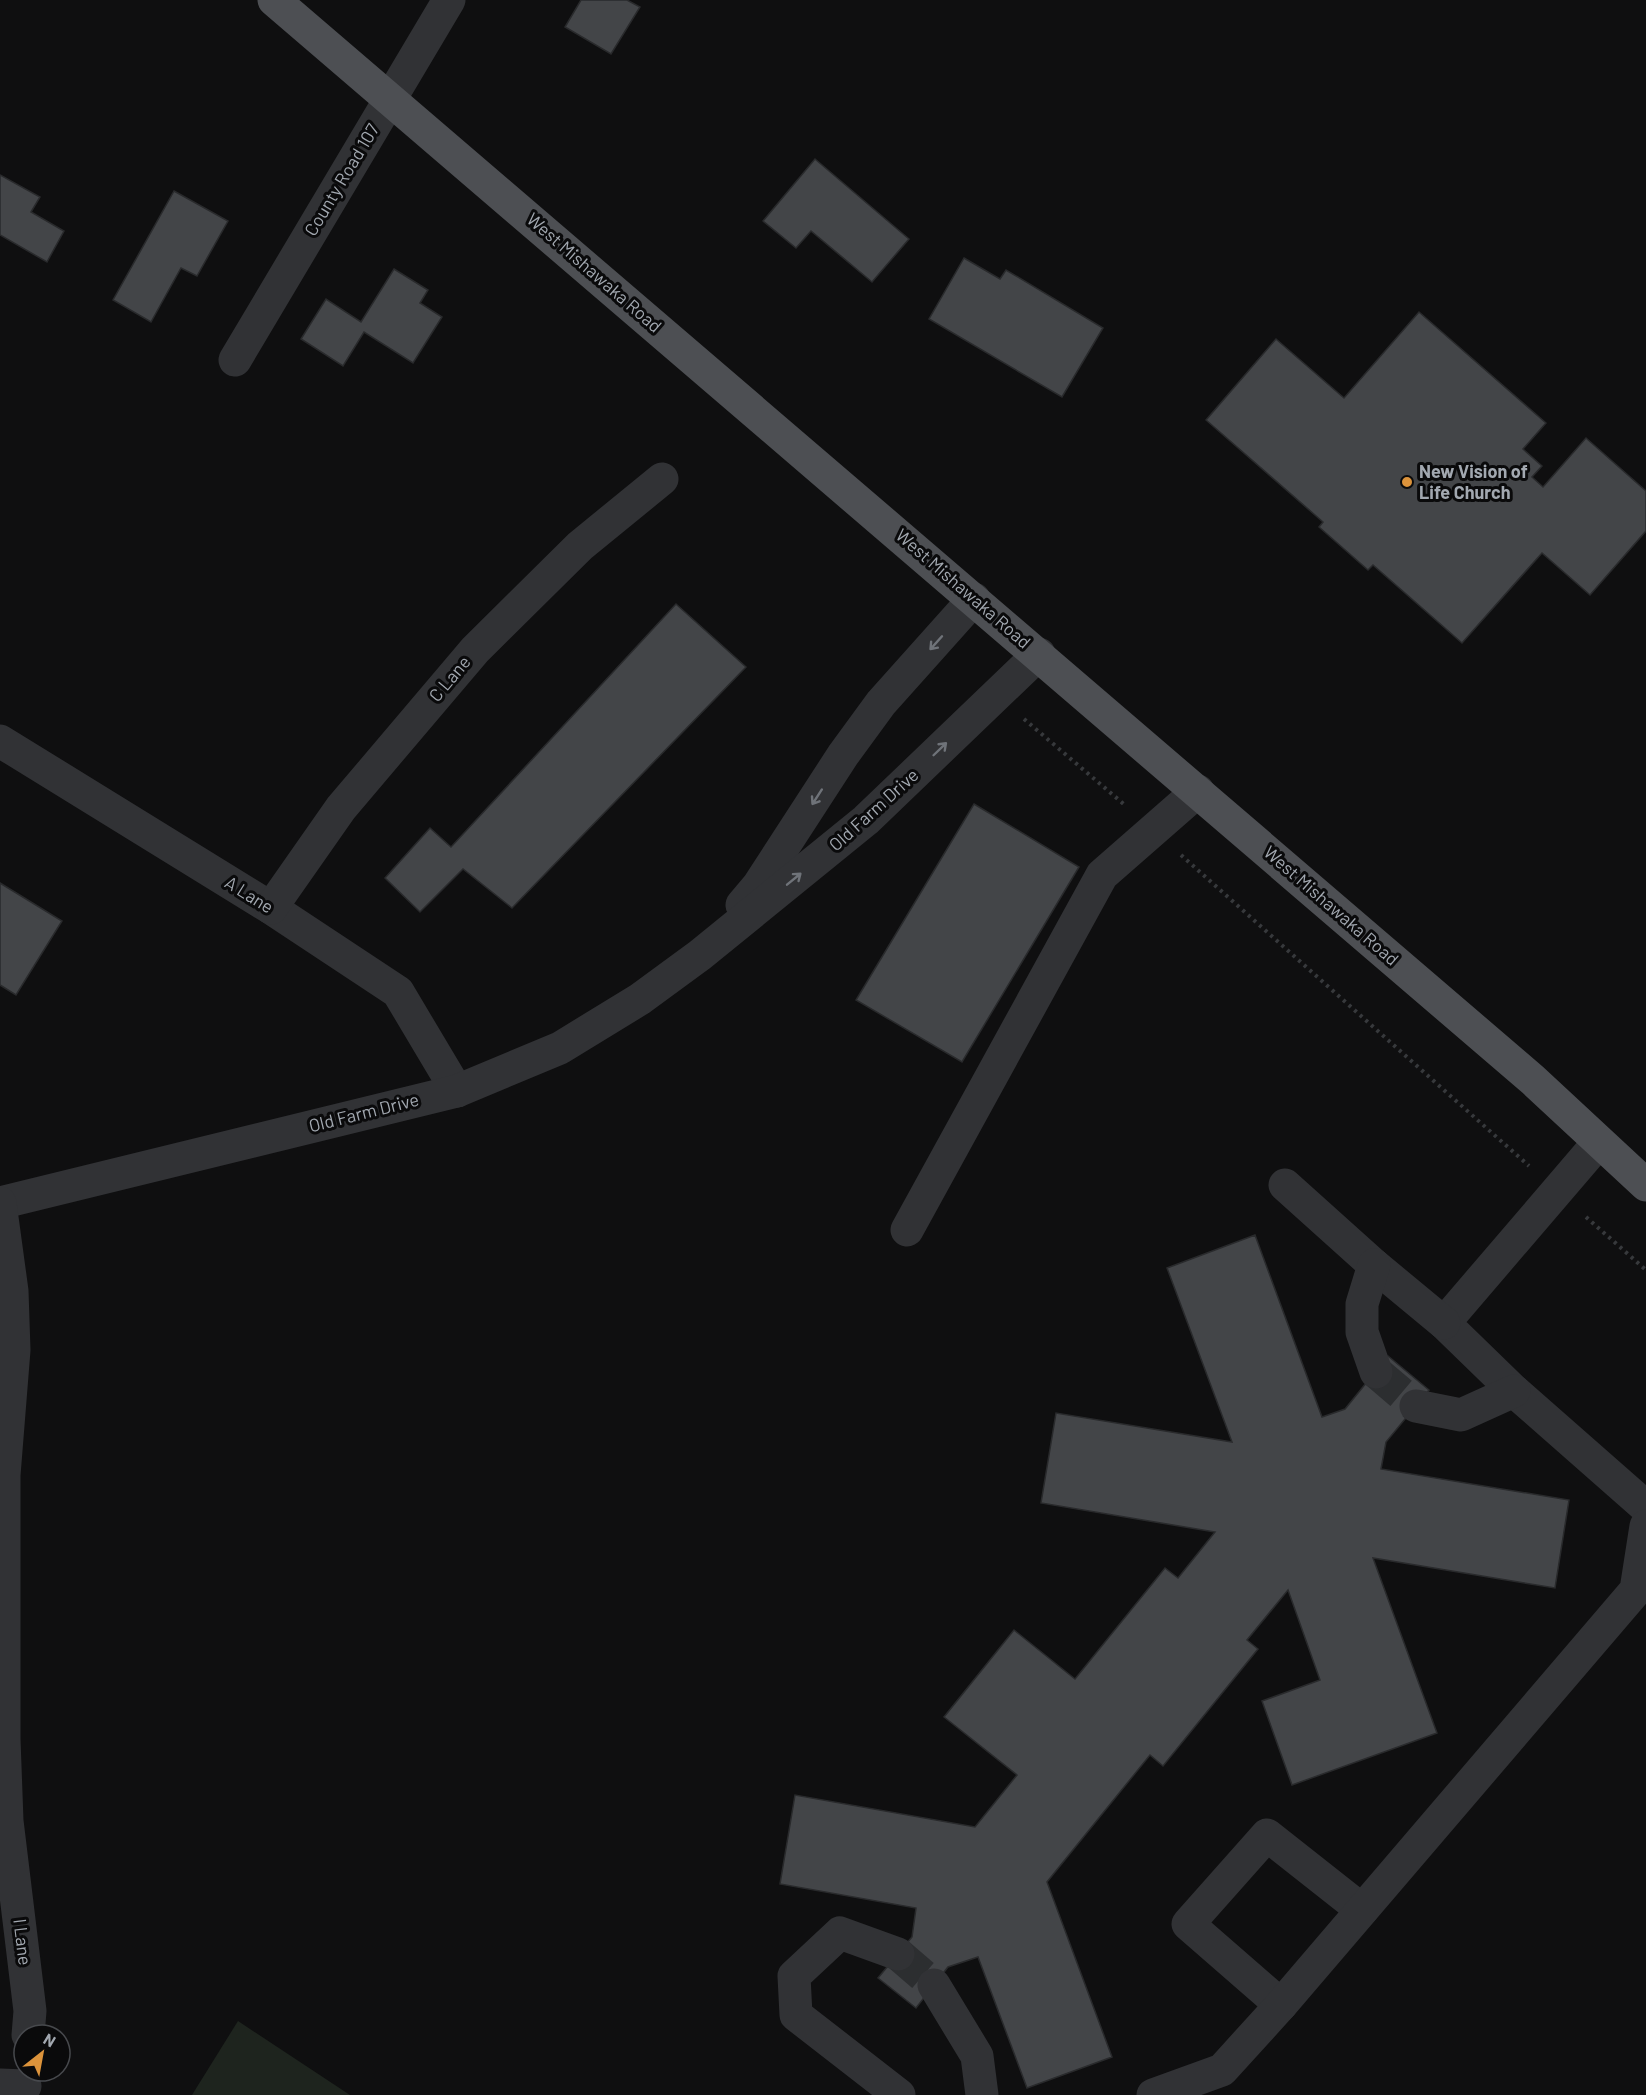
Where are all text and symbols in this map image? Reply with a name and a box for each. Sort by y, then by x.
street label: County Road 107 [299,119,383,240]
street label: West Mishawaka Road [523,208,667,337]
place label: New Vision of Life Church [1419,460,1528,503]
marker: New Vision of Life Church [1400,475,1414,489]
street label: West Mishawaka Road [892,524,1036,653]
one-way arrow [929,635,943,650]
street label: C Lane [424,651,475,706]
one-way arrow [932,742,947,756]
street label: Old Farm Drive [824,763,923,855]
one-way arrow [810,788,823,805]
street label: West Mishawaka Road [1260,841,1404,970]
street label: A Lane [221,871,278,918]
one-way arrow [786,872,802,885]
street label: Old Farm Drive [306,1088,421,1136]
street label: I Lane [9,1917,37,1966]
north arrow [12,2023,72,2083]
text: N [41,2029,59,2051]

